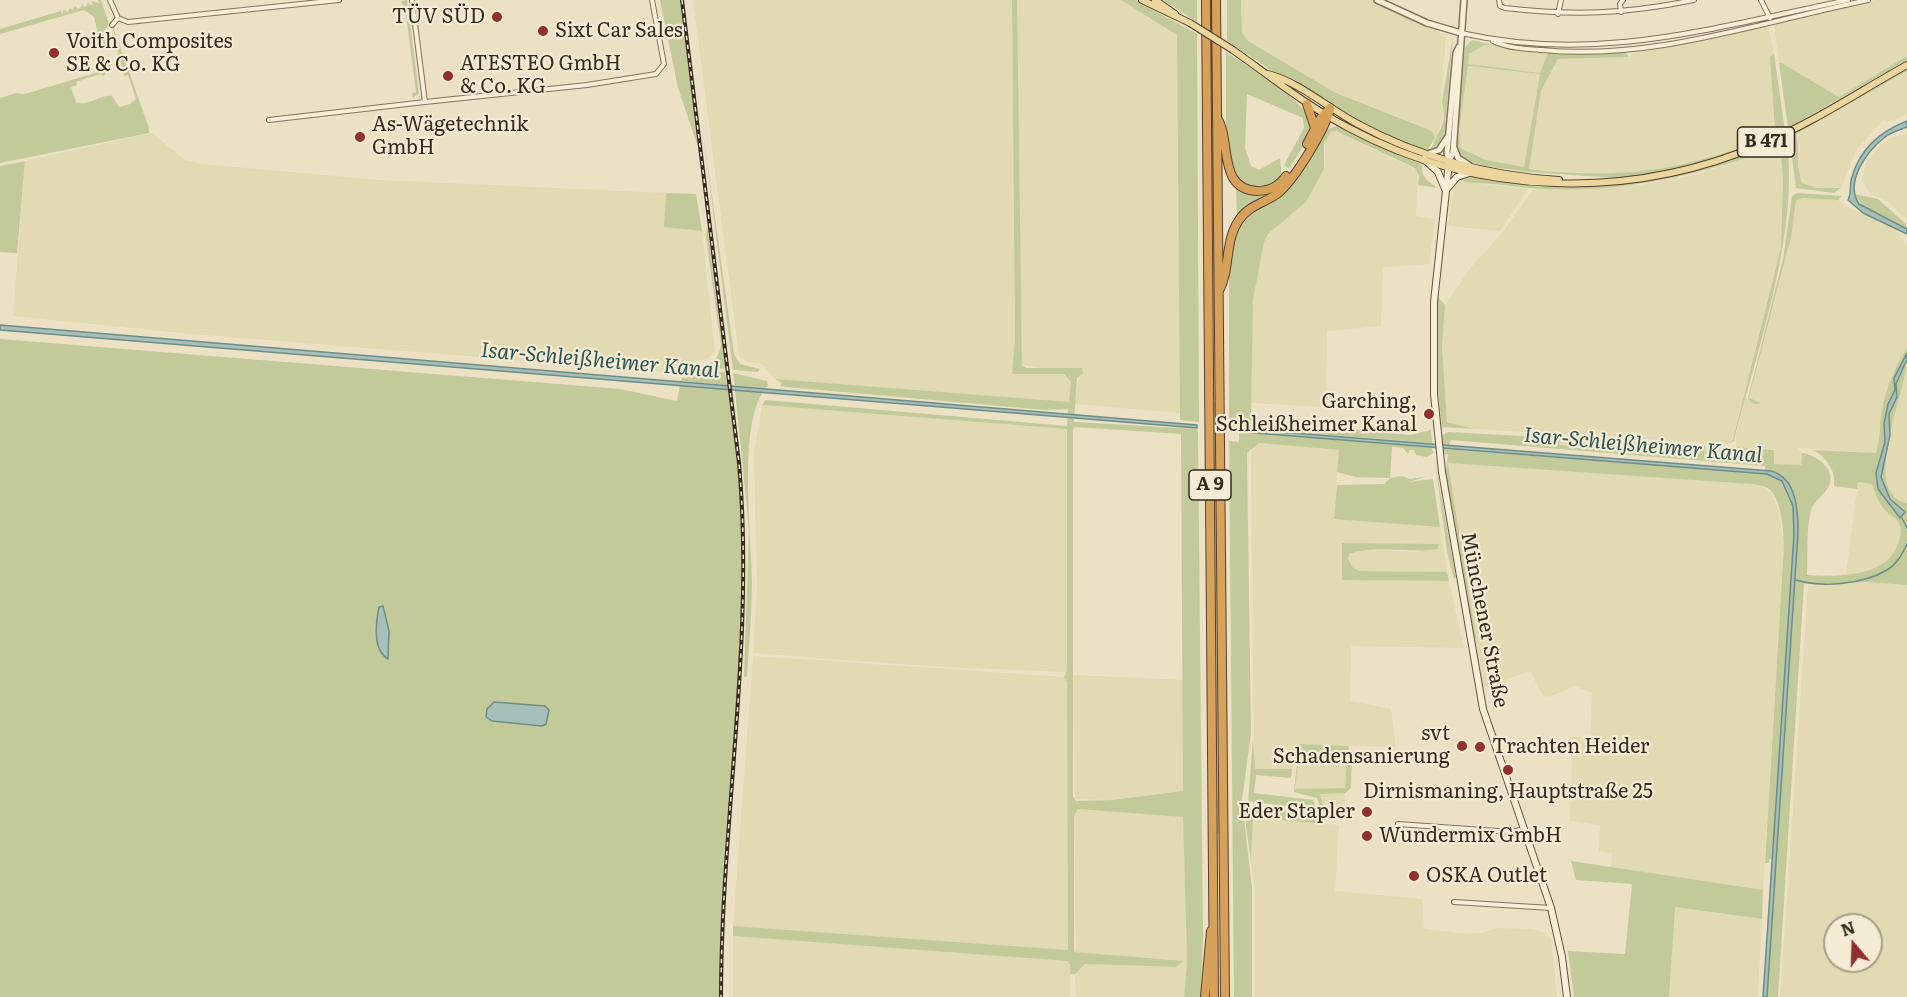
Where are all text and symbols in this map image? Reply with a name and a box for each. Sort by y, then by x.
place label: TÜV SÜD [392,5,485,29]
marker: TÜV SÜD [490,10,504,24]
place label: Sixt Car Sales [555,19,683,43]
marker: Sixt Car Sales [536,24,550,38]
place label: Voith Composites SE & Co. KG [66,30,233,77]
marker: Voith Composites SE & Co. KG [47,46,61,60]
place label: ATESTEO GmbH & Co. KG [460,52,621,99]
marker: ATESTEO GmbH & Co. KG [441,69,455,83]
place label: As-Wägetechnik GmbH [372,113,528,160]
road number: B 471 [1738,127,1794,157]
marker: As-Wägetechnik GmbH [353,130,367,144]
water label: Isar-Schleißheimer Kanal [480,338,720,384]
place label: Garching, Schleißheimer Kanal [1216,390,1417,437]
marker: Garching, Schleißheimer Kanal [1422,407,1436,421]
water label: Isar-Schleißheimer Kanal [1523,423,1763,469]
road number: A 9 [1189,470,1231,500]
street label: Münchener Straße [1455,530,1513,710]
place label: svt Schadensanierung [1273,722,1450,769]
place label: Trachten Heider [1492,735,1650,759]
marker: svt Schadensanierung [1455,739,1469,753]
marker: Trachten Heider [1473,740,1487,754]
marker: Dirnismaning, Hauptstraße 25 [1501,763,1515,777]
place label: Dirnismaning, Hauptstraße 25 [1363,780,1653,804]
place label: Eder Stapler [1238,800,1355,824]
marker: Eder Stapler [1360,805,1374,819]
place label: Wundermix GmbH [1379,824,1562,848]
marker: Wundermix GmbH [1360,829,1374,843]
place label: OSKA Outlet [1426,864,1547,888]
marker: OSKA Outlet [1407,869,1421,883]
north arrow [1823,913,1883,973]
text: N [1838,914,1858,941]

